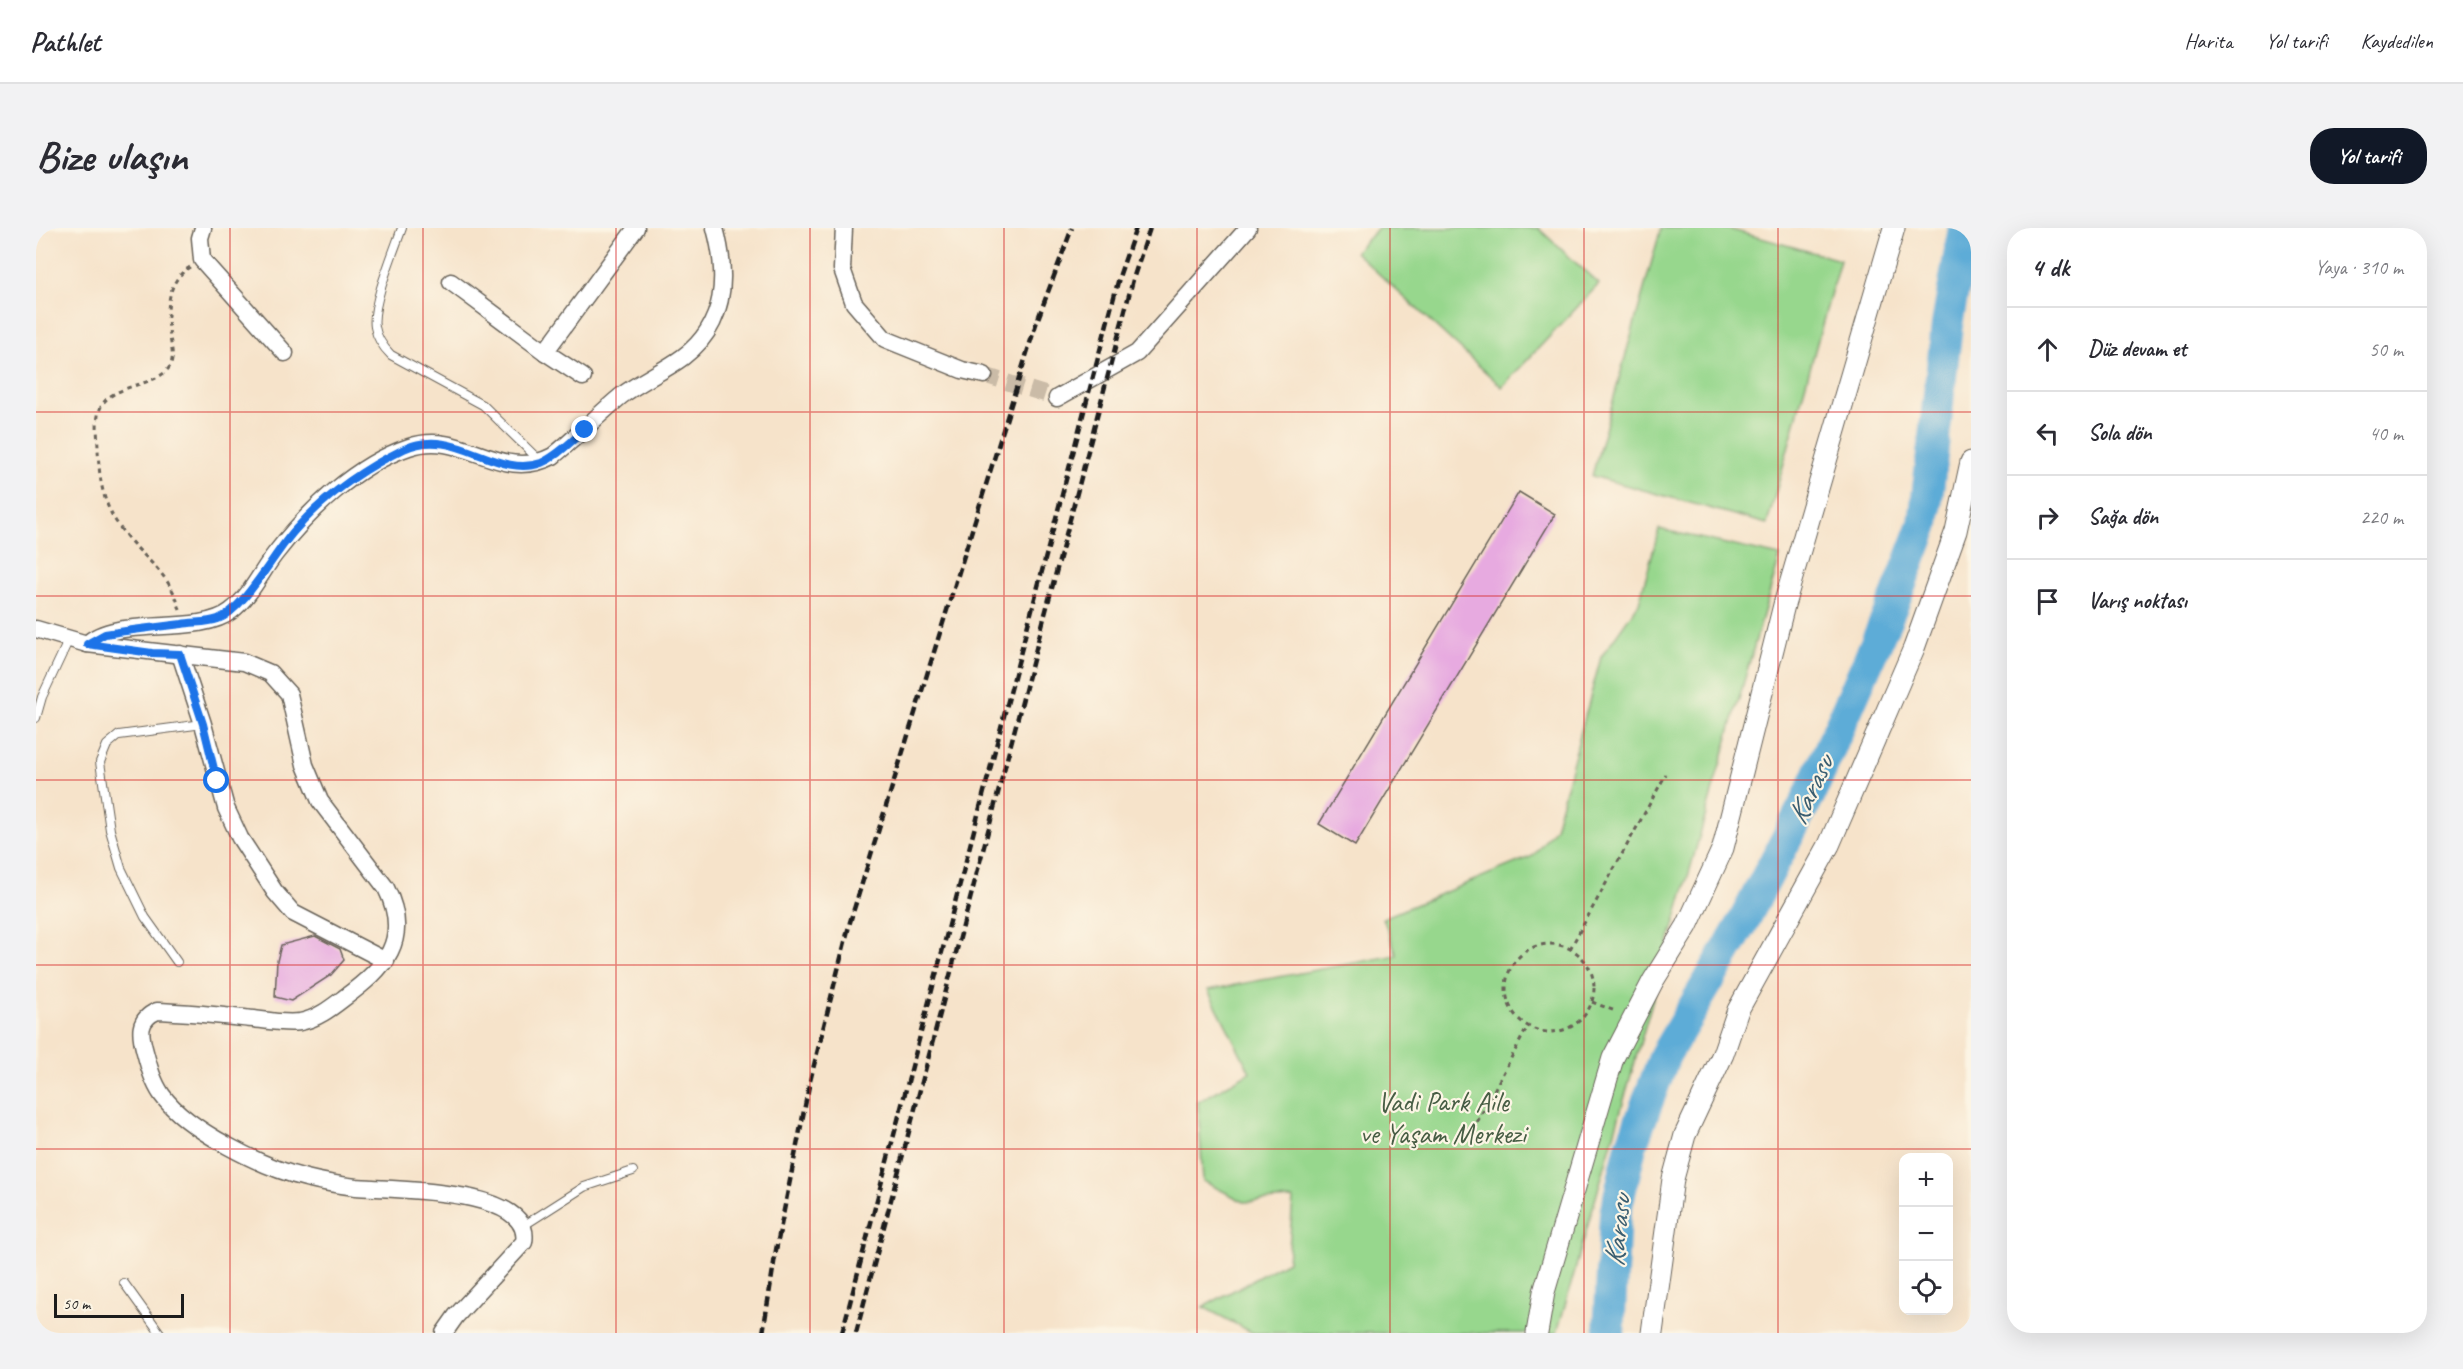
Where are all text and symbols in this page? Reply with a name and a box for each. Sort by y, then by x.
text: Pathlet [30,24,100,59]
text: Harita [2184,28,2233,54]
text: Yol tarifi [2266,28,2327,54]
text: Kaydedilen [2360,28,2433,54]
button: Yol tarifi [2310,128,2427,184]
text: Bize ulaşın [36,130,187,183]
text: 4 dk [2031,251,2069,284]
text: Yaya · 310 m [2315,255,2403,280]
icon: ahead [2031,333,2064,366]
text: Düz devam et [2088,335,2186,363]
text: 50 m [2369,337,2403,362]
route end [571,416,597,442]
icon: left [2031,417,2064,450]
text: Sola dön [2088,419,2152,447]
text: 40 m [2369,421,2403,446]
icon: right [2031,501,2064,534]
text: Sağa dön [2088,503,2158,531]
text: 220 m [2360,505,2403,530]
icon: arrive [2031,585,2064,618]
text: Varış noktası [2088,587,2187,615]
water label: Karasu [1778,746,1844,830]
route start [203,767,229,793]
park label: Vadi Park Aile ve Yaşam Merkezi [1360,1084,1530,1151]
map controls [1899,1153,1953,1315]
button: + [1899,1153,1953,1207]
water label: Karasu [1594,1190,1640,1268]
button: − [1899,1207,1953,1261]
button: locate [1899,1261,1953,1315]
scale bar [54,1291,184,1318]
text: 50 m [63,1294,90,1314]

